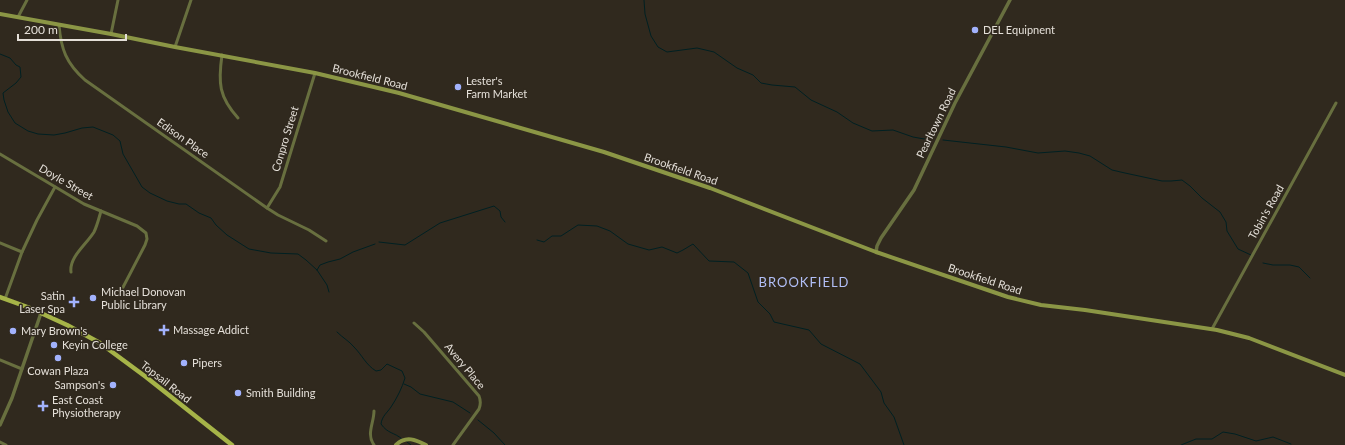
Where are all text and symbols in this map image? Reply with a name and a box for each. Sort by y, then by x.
scale bar [18,16,126,42]
text: 200 m [24,22,58,37]
place label: DEL Equipnent [983,23,1055,36]
marker: DEL Equipnent [970,25,980,35]
street label: Brookfield Road [331,61,409,92]
place label: Lester's Farm Market [466,74,527,100]
marker: Lester's Farm Market [453,82,463,92]
street label: Pearltown Road [913,86,958,160]
street label: Conpro Street [268,105,301,173]
street label: Edison Place [155,115,212,160]
street label: Brookfield Road [643,150,720,187]
street label: Doyle Street [37,161,96,202]
street label: Tobin's Road [1245,182,1286,241]
street label: Brookfield Road [947,260,1024,297]
district label: BROOKFIELD [759,274,849,290]
place label: Michael Donovan Public Library [101,285,186,311]
place label: Satin Laser Spa [19,289,65,315]
marker: Michael Donovan Public Library [88,293,98,303]
marker: Satin Laser Spa [68,296,80,308]
place label: Massage Addict [173,323,249,336]
place label: Mary Brown's [21,324,87,337]
marker: Massage Addict [158,324,170,336]
marker: Mary Brown's [8,326,18,336]
place label: Keyin College [62,338,128,351]
marker: Keyin College [49,340,59,350]
street label: Avery Place [442,340,489,392]
marker: Cowan Plaza [53,353,63,363]
place label: Pipers [192,356,222,369]
street label: Topsail Road [139,358,194,405]
marker: Pipers [179,358,189,368]
place label: Cowan Plaza [27,364,89,377]
place label: Sampson's [54,378,105,391]
marker: Sampson's [108,380,118,390]
place label: Smith Building [246,386,316,399]
marker: Smith Building [233,388,243,398]
place label: East Coast Physiotherapy [52,393,121,419]
marker: East Coast Physiotherapy [37,400,49,412]

